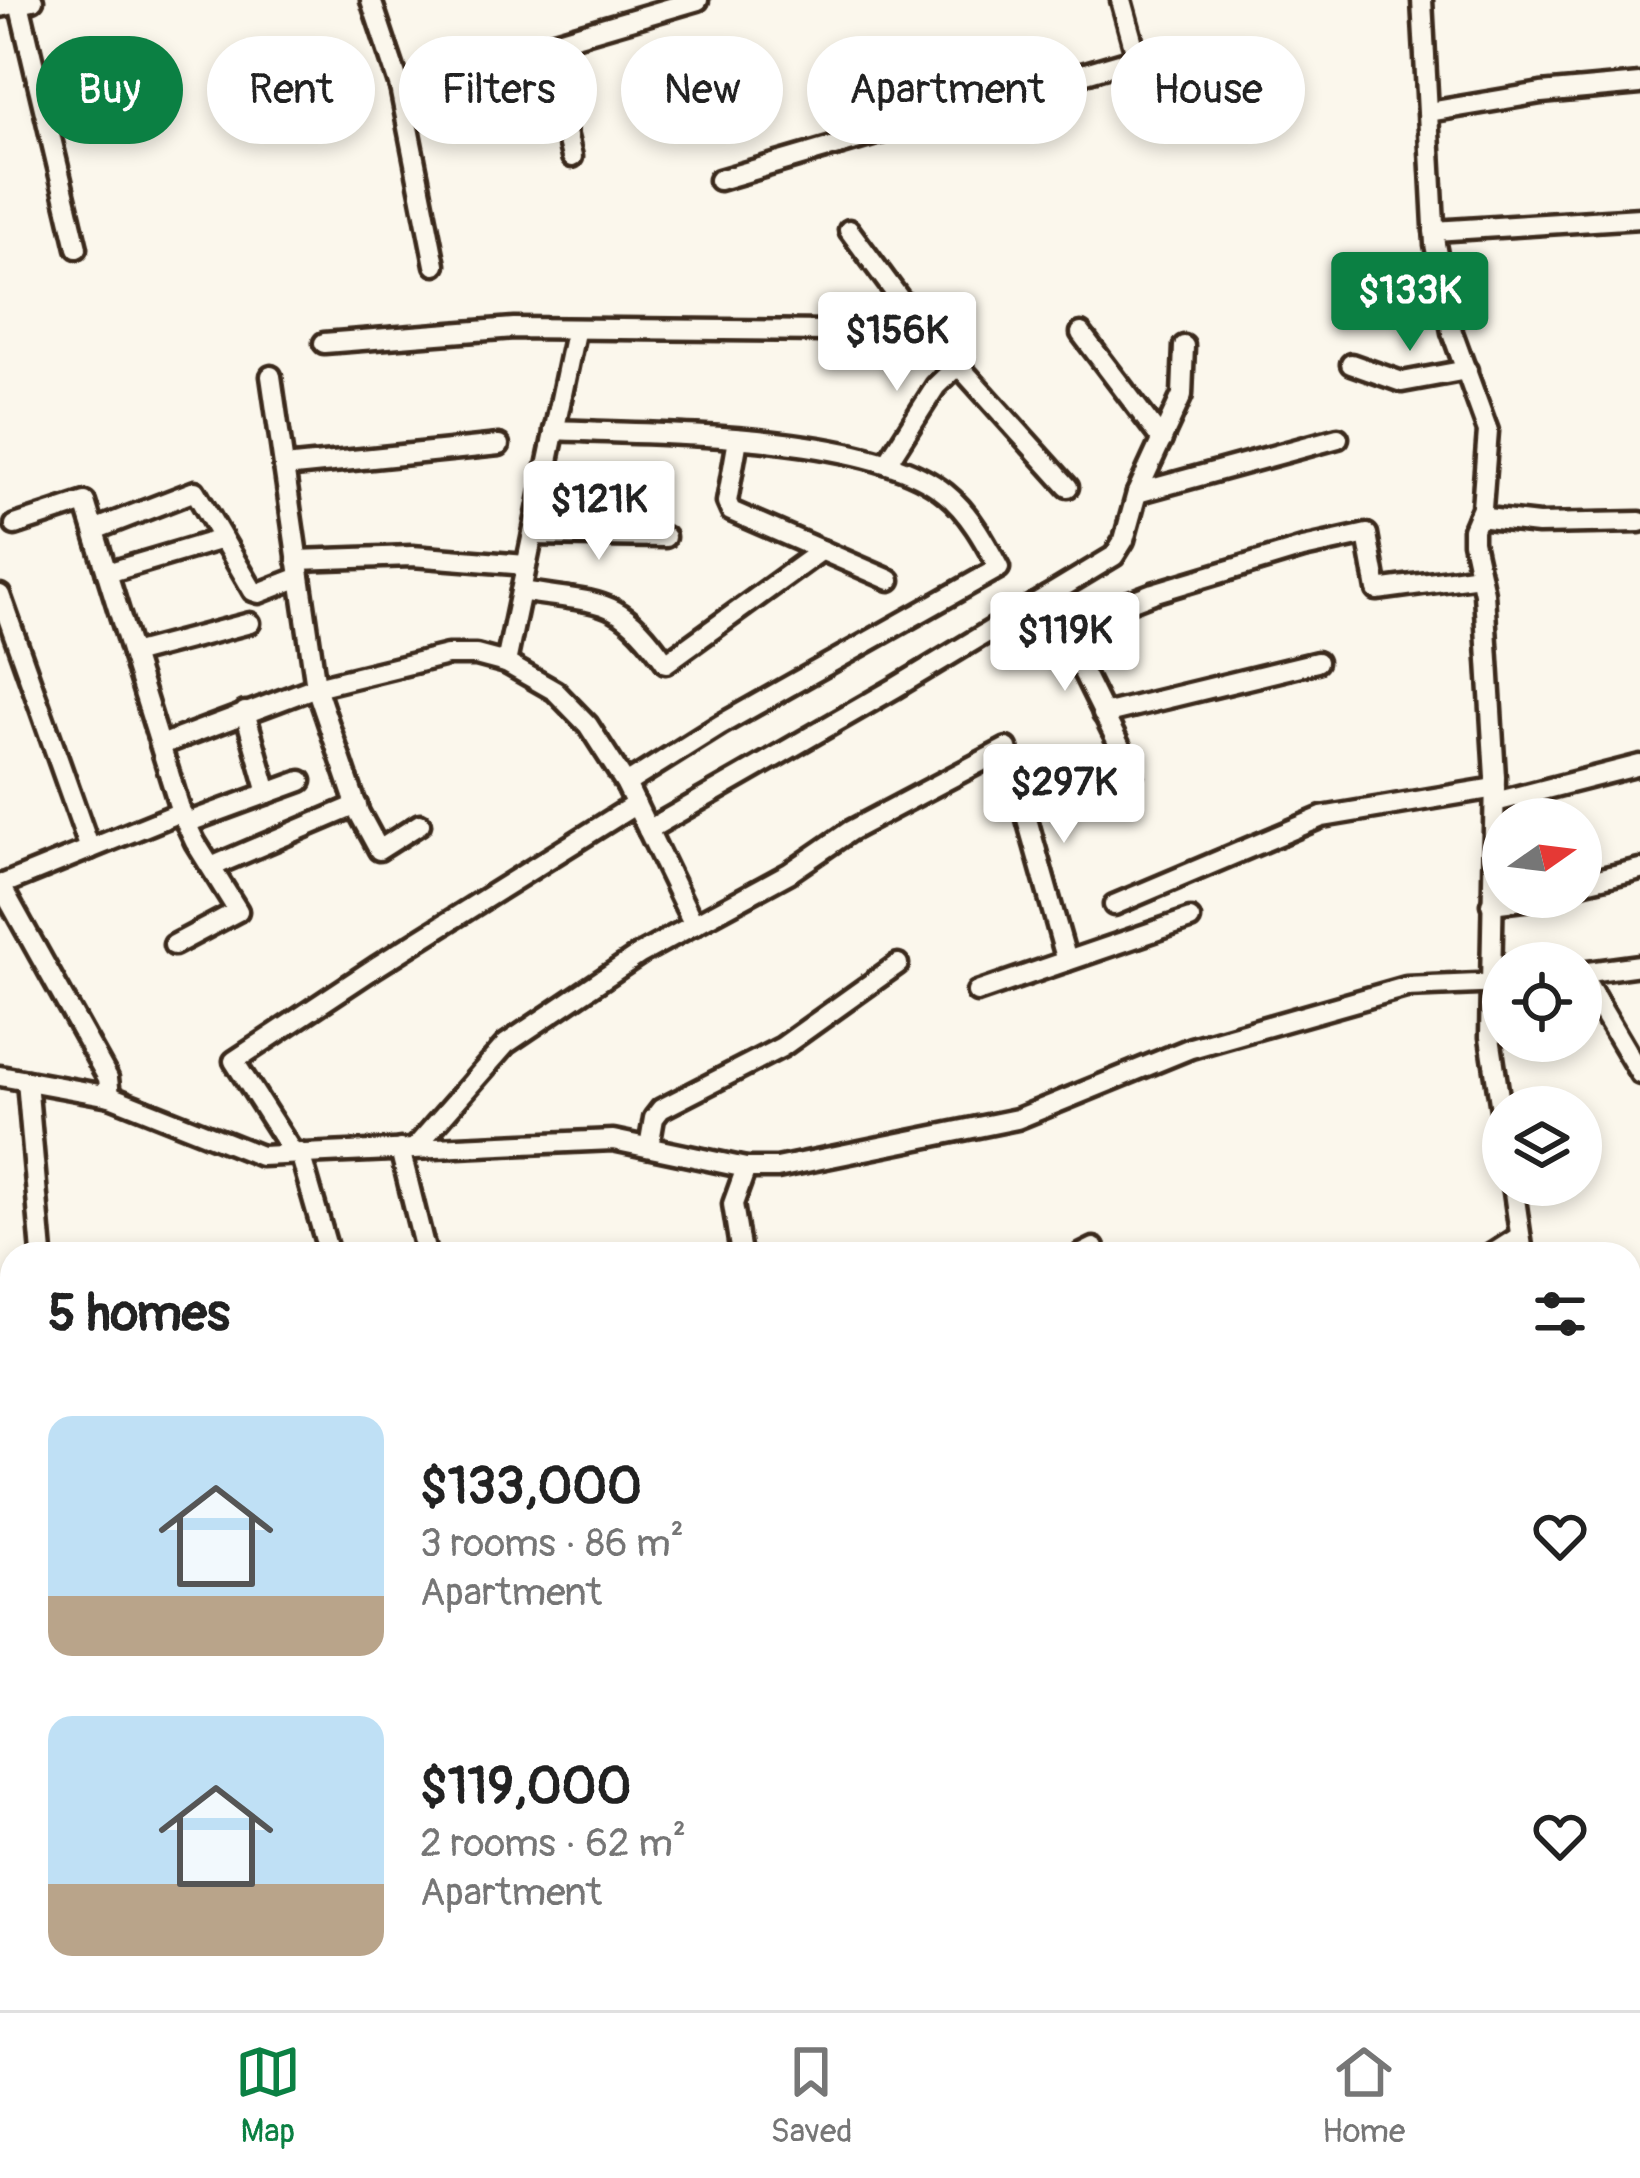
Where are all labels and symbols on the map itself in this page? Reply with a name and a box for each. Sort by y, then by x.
pin: $133K [1326,252,1494,354]
pin: $156K [813,292,981,394]
pin: $121K [515,461,683,563]
pin: $119K [981,592,1149,694]
pin: $297K [980,744,1148,846]
north arrow [1482,798,1602,918]

